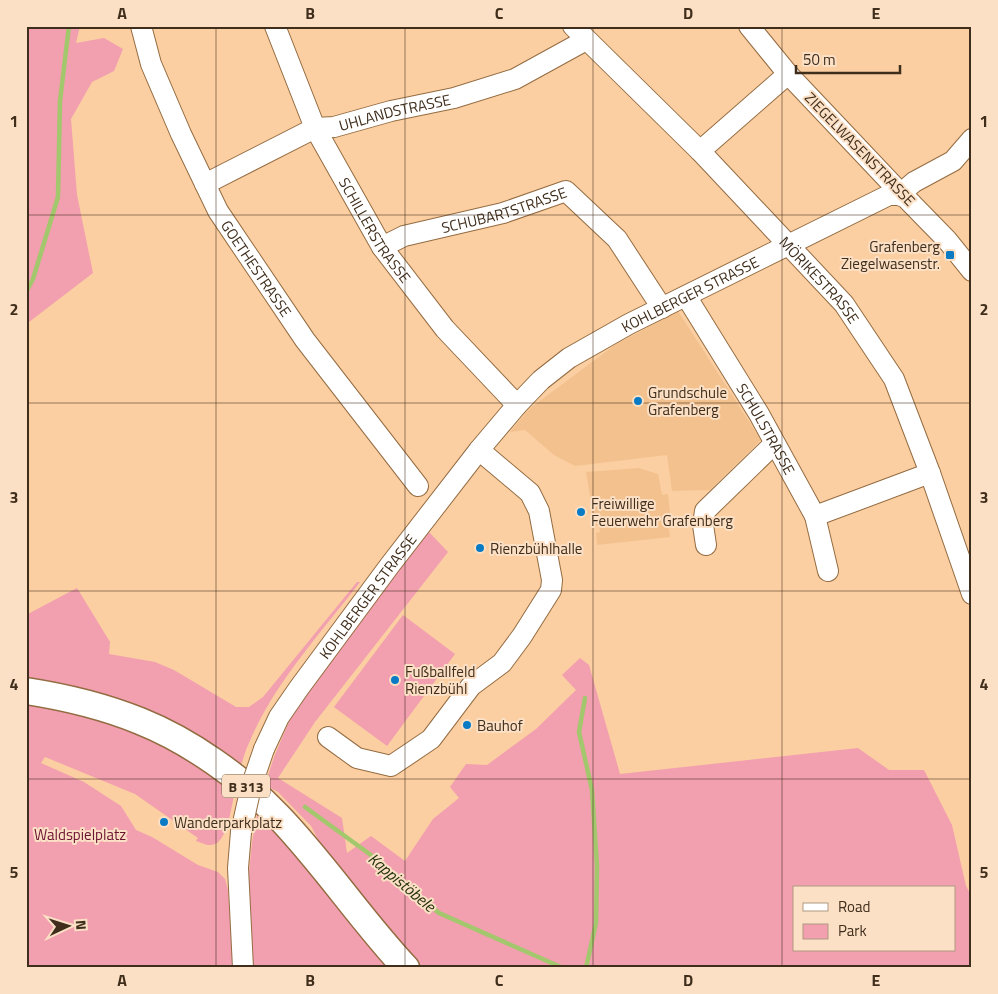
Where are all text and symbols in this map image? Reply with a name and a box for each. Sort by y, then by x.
text: A [117,1,127,25]
text: B [305,1,315,25]
text: C [495,1,504,25]
text: D [683,1,693,25]
text: E [872,1,881,25]
scale bar [796,42,899,74]
text: 50 m [803,48,836,71]
street label: ZIEGELWASENSTRASSE [799,87,921,211]
street label: UHLANDSTRASSE [336,88,453,137]
text: 1 [10,109,18,133]
text: 1 [980,109,988,133]
street label: SCHILLERSTRASSE [333,173,417,287]
street label: SCHUBARTSTRASSE [439,180,570,238]
street label: GOETHESTRASSE [216,215,298,321]
street label: MÖRIKESTRASSE [774,231,865,328]
place label: Grafenberg Ziegelwasenstr. [841,235,940,275]
marker: Grafenberg Ziegelwasenstr. [944,249,956,261]
street label: KOHLBERGER STRASSE [617,250,763,338]
text: 2 [10,297,18,321]
text: 2 [980,297,988,321]
street label: SCHULSTRASSE [731,378,801,478]
place label: Grundschule Grafenberg [648,381,727,421]
marker: Grundschule Grafenberg [632,395,644,407]
text: 3 [10,485,18,509]
text: 3 [980,485,988,509]
place label: Freiwillige Feuerwehr Grafenberg [591,492,733,532]
marker: Freiwillige Feuerwehr Grafenberg [575,506,587,518]
street label: KOHLBERGER STRASSE [313,529,422,664]
place label: Rienzbühlhalle [490,537,582,560]
marker: Rienzbühlhalle [474,542,486,554]
place label: Fußballfeld Rienzbühl [405,660,475,700]
text: 4 [10,672,19,696]
text: 4 [980,672,989,696]
marker: Fußballfeld Rienzbühl [389,674,401,686]
place label: Bauhof [477,714,523,737]
marker: Bauhof [461,719,473,731]
road number: B 313 [222,774,270,798]
place label: Wanderparkplatz [174,811,282,834]
marker: Wanderparkplatz [158,816,170,828]
park label: Waldspielplatz [34,823,126,846]
water label: Kappistöbele [363,847,442,918]
text: 5 [10,860,19,884]
text: 5 [980,860,989,884]
legend [793,886,956,952]
text: Road [838,895,870,918]
north arrow [42,902,92,952]
text: N [71,919,92,931]
text: Park [838,919,867,942]
text: A [117,968,127,992]
text: B [305,968,315,992]
text: C [495,968,504,992]
text: D [683,968,693,992]
text: E [872,968,881,992]

